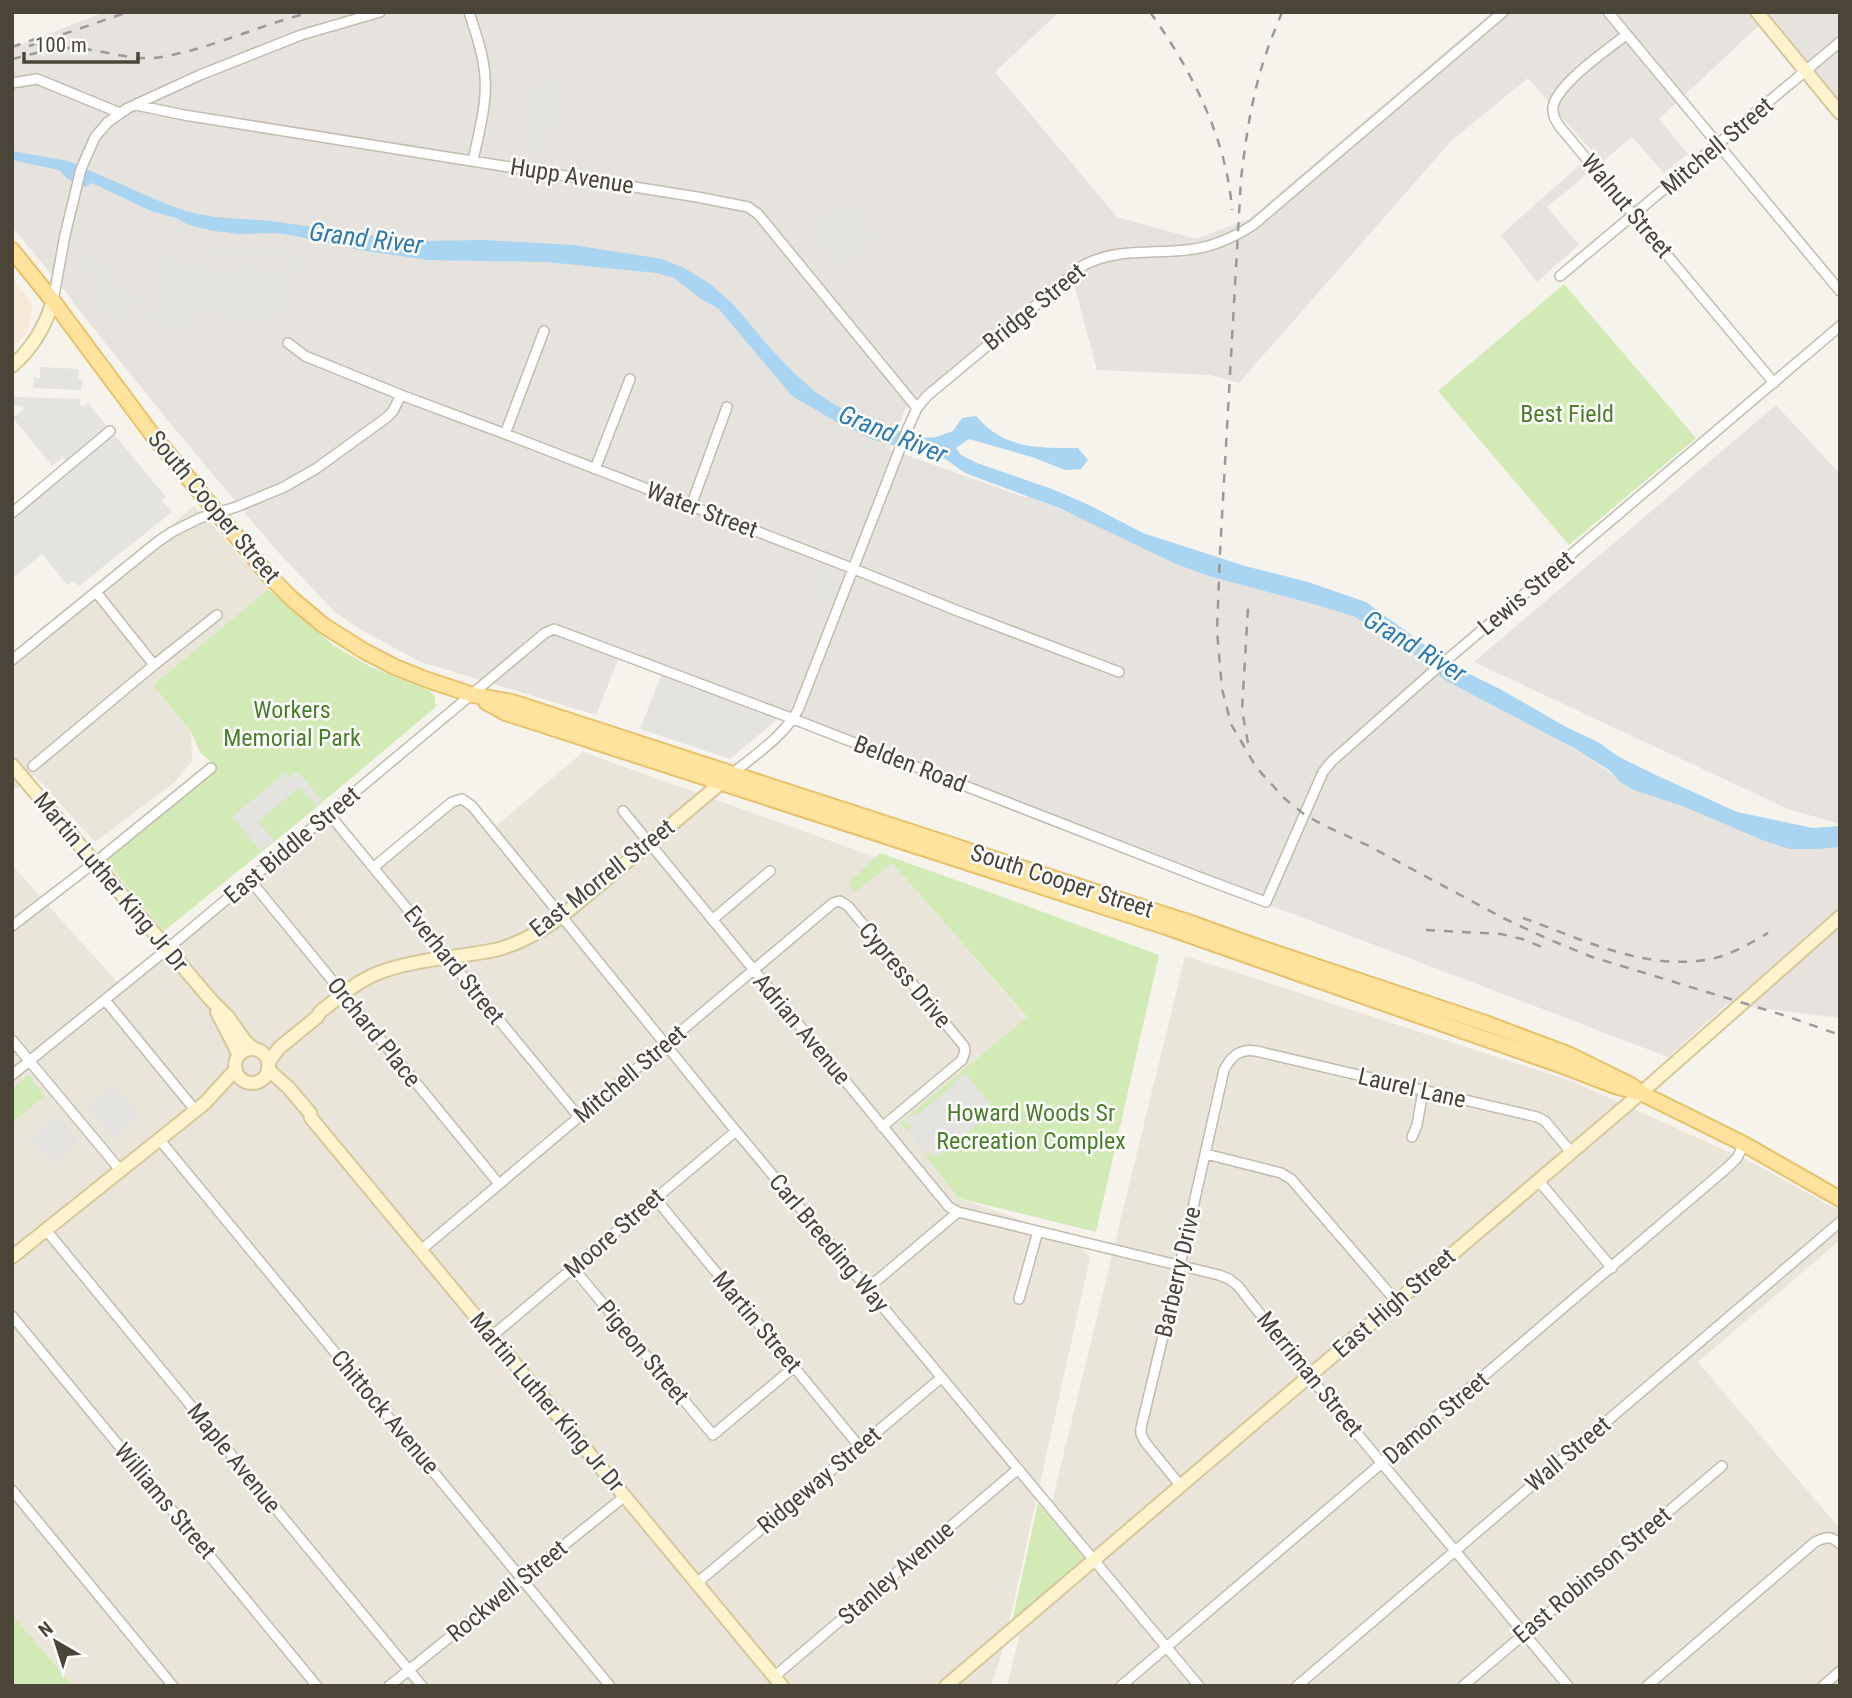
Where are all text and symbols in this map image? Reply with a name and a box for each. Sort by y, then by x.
scale bar [24,21,138,65]
text: 100 m [35,33,87,57]
street label: Mitchell Street [1655,91,1779,201]
street label: Walnut Street [1575,148,1679,264]
street label: Hupp Avenue [508,152,636,200]
water label: Grand River [308,216,426,260]
street label: Bridge Street [978,258,1090,356]
water label: Grand River [834,399,953,470]
park label: Best Field [1520,400,1614,428]
street label: South Cooper Street [142,425,286,589]
street label: Water Street [642,476,762,544]
street label: Lewis Street [1472,545,1580,641]
water label: Grand River [1358,604,1473,689]
park label: Workers Memorial Park [223,696,361,752]
street label: Belden Road [850,730,970,798]
street label: East Biddle Street [219,780,365,910]
street label: Martin Luther King Jr Dr [28,787,194,977]
street label: East Morrell Street [524,813,680,943]
street label: South Cooper Street [967,838,1157,924]
street label: Everhard Street [398,900,510,1030]
street label: Cypress Drive [853,917,957,1033]
street label: Adrian Avenue [747,968,857,1090]
street label: Orchard Place [321,972,427,1092]
street label: Mitchell Street [568,1019,692,1129]
street label: Laurel Lane [1355,1062,1469,1114]
park label: Howard Woods Sr Recreation Complex [936,1099,1126,1155]
street label: Carl Breeding Way [763,1168,895,1318]
street label: Moore Street [559,1182,669,1284]
street label: Barberry Drive [1149,1204,1207,1340]
street label: East High Street [1327,1242,1461,1364]
street label: Martin Street [707,1266,807,1378]
street label: Pigeon Street [591,1294,695,1410]
street label: Merriman Street [1251,1306,1369,1442]
street label: Martin Luther King Jr Dr [464,1307,630,1497]
street label: Chittock Avenue [325,1344,445,1480]
street label: Damon Street [1378,1366,1494,1470]
street label: Maple Avenue [181,1398,287,1518]
street label: Wall Street [1520,1410,1616,1498]
street label: Ridgeway Street [752,1420,886,1540]
street label: Williams Street [108,1437,222,1565]
street label: East Robinson Street [1508,1501,1676,1649]
street label: Stanley Avenue [833,1515,959,1631]
street label: Rockwell Street [441,1534,573,1648]
north arrow [21,1607,91,1677]
text: N [34,1617,57,1642]

